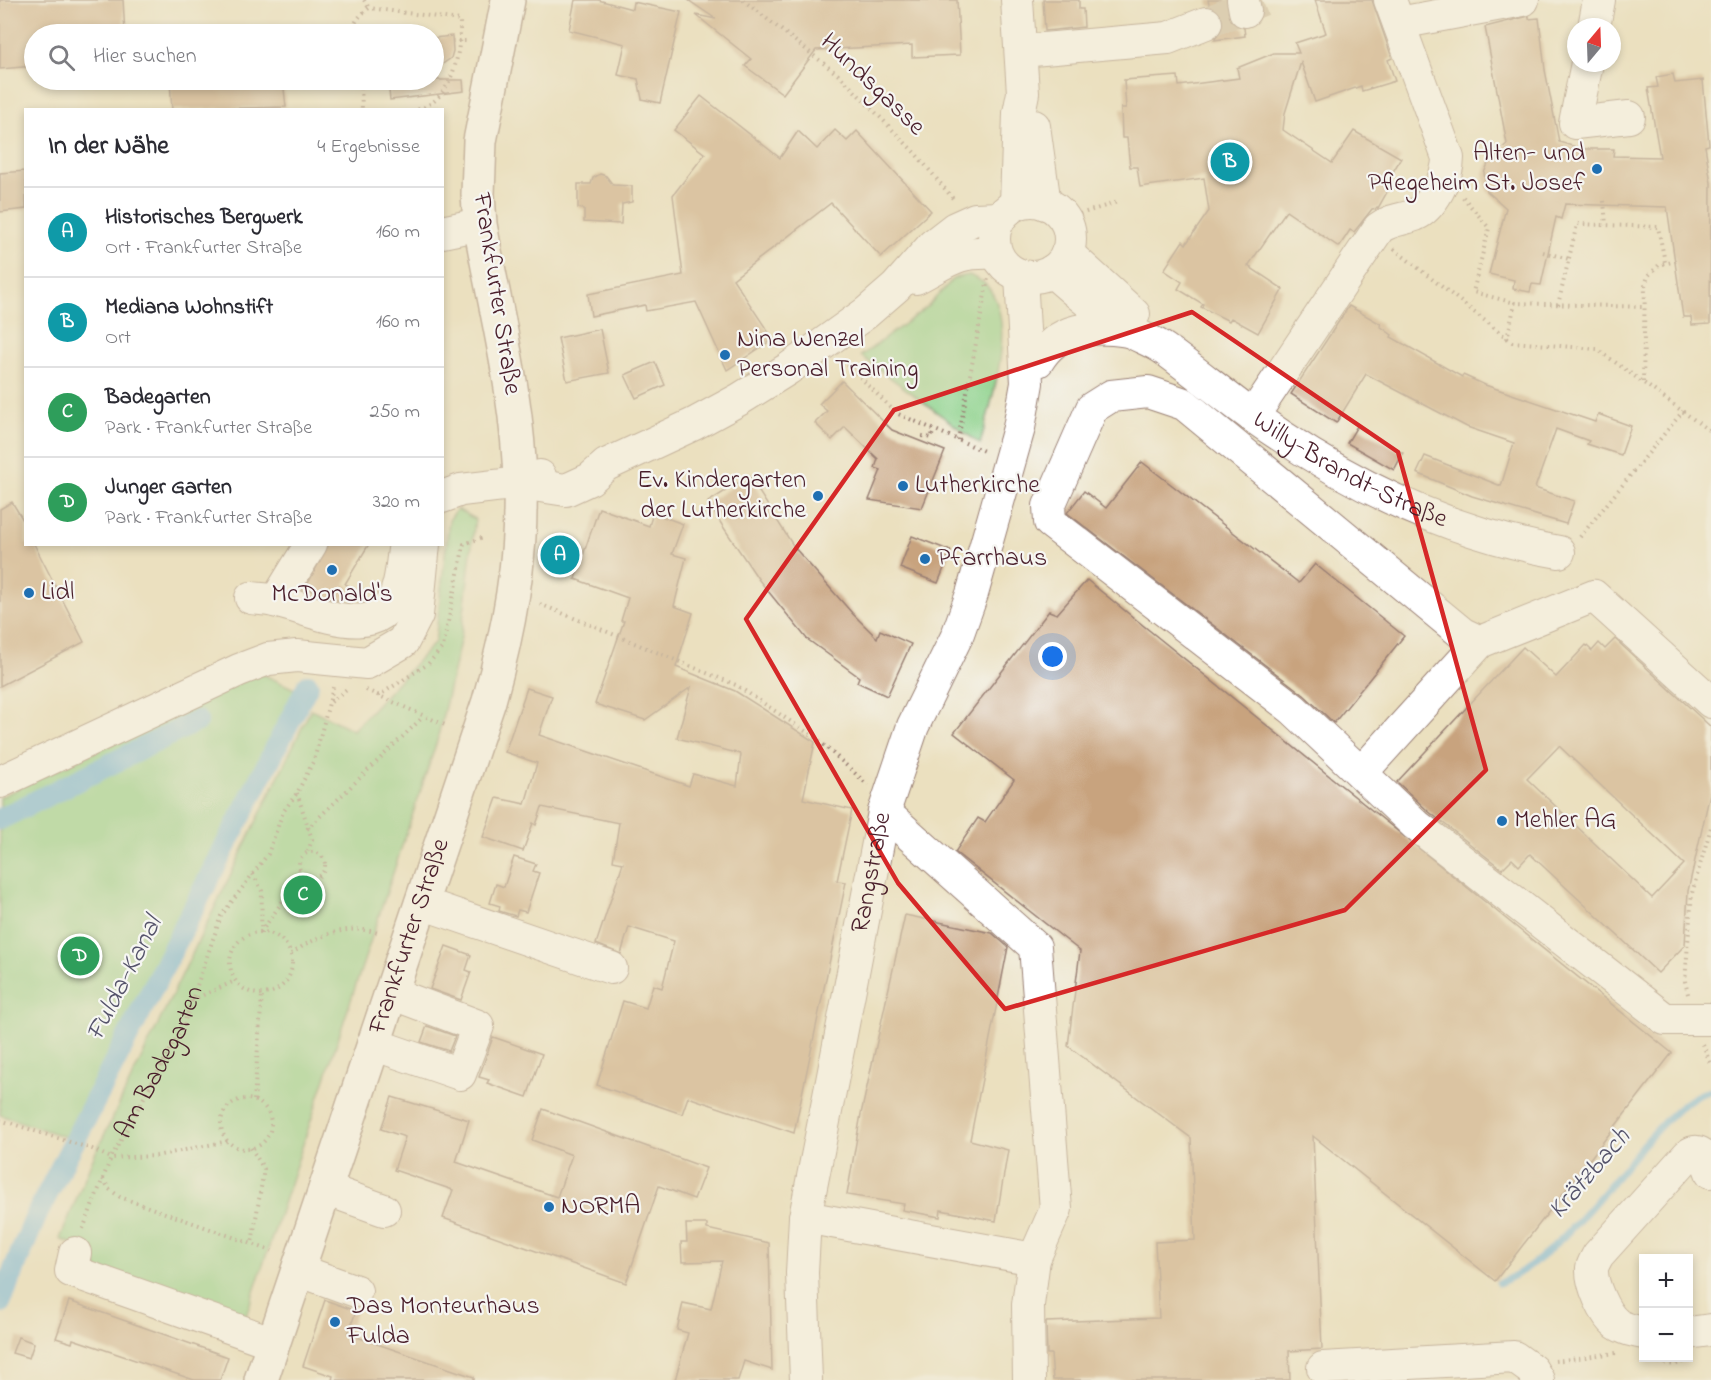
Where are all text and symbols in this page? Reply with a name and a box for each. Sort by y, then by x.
north arrow [1567,18,1621,72]
search box [24,24,444,90]
street label: Hundsgasse [810,25,934,146]
icon: search [45,41,78,74]
text: Hier suchen [93,41,197,73]
text: In der Nähe [48,128,169,166]
text: 4 Ergebnisse [317,133,420,162]
place label: Alten- und Pflegeheim St. Josef [1368,135,1586,203]
pin: B [1210,140,1250,184]
marker: Alten- und Pflegeheim St. Josef [1590,162,1604,176]
street label: Frankfurter Straße [461,189,531,398]
text: Historisches Bergwerk [105,202,303,234]
text: A [61,218,74,247]
text: 160 m [376,218,420,247]
text: Ort · Frankfurter Straße [105,234,302,263]
text: Mediana Wohnstift [105,292,273,324]
text: B [61,308,74,337]
text: 160 m [376,308,420,337]
place label: Nina Wenzel Personal Training [737,321,918,389]
text: Ort [105,324,131,353]
marker: Nina Wenzel Personal Training [718,348,732,362]
text: Badegarten [105,382,211,414]
text: C [62,398,73,427]
text: 250 m [369,398,420,427]
street label: Willy-Brandt-Straße [1244,402,1453,539]
text: Park · Frankfurter Straße [105,414,312,443]
place label: Ev. Kindergarten der Lutherkirche [637,462,806,530]
place label: Lutherkirche [915,467,1040,505]
text: Junger Garten [105,472,232,504]
marker: Lutherkirche [896,479,910,493]
text: D [60,488,75,517]
text: 320 m [373,488,420,517]
marker: Ev. Kindergarten der Lutherkirche [811,489,825,503]
text: Park · Frankfurter Straße [105,504,312,533]
pin: A [540,532,580,578]
place label: Pfarrhaus [937,540,1047,578]
marker: Pfarrhaus [918,552,932,566]
marker: McDonald's [325,563,339,577]
place label: Lidl [41,574,74,612]
place label: McDonald's [271,576,393,614]
marker: Lidl [22,586,36,600]
your location [1038,642,1067,671]
place label: Mehler AG [1514,802,1617,840]
street label: Rangstraße [842,809,903,936]
marker: Mehler AG [1495,814,1509,828]
street label: Frankfurter Straße [359,833,461,1040]
pin: C [284,872,322,918]
water label: Fulda-Kanal [77,907,175,1048]
pin: D [60,934,100,978]
street label: Am Badegarten [106,981,214,1146]
water label: Krätzbach [1539,1119,1641,1228]
place label: NORMA [561,1188,640,1226]
marker: NORMA [542,1200,556,1214]
map controls [1639,1254,1693,1362]
button: + [1639,1254,1693,1308]
place label: Das Monteurhaus Fulda [346,1288,540,1356]
button: − [1639,1308,1693,1362]
marker: Das Monteurhaus Fulda [328,1315,342,1329]

